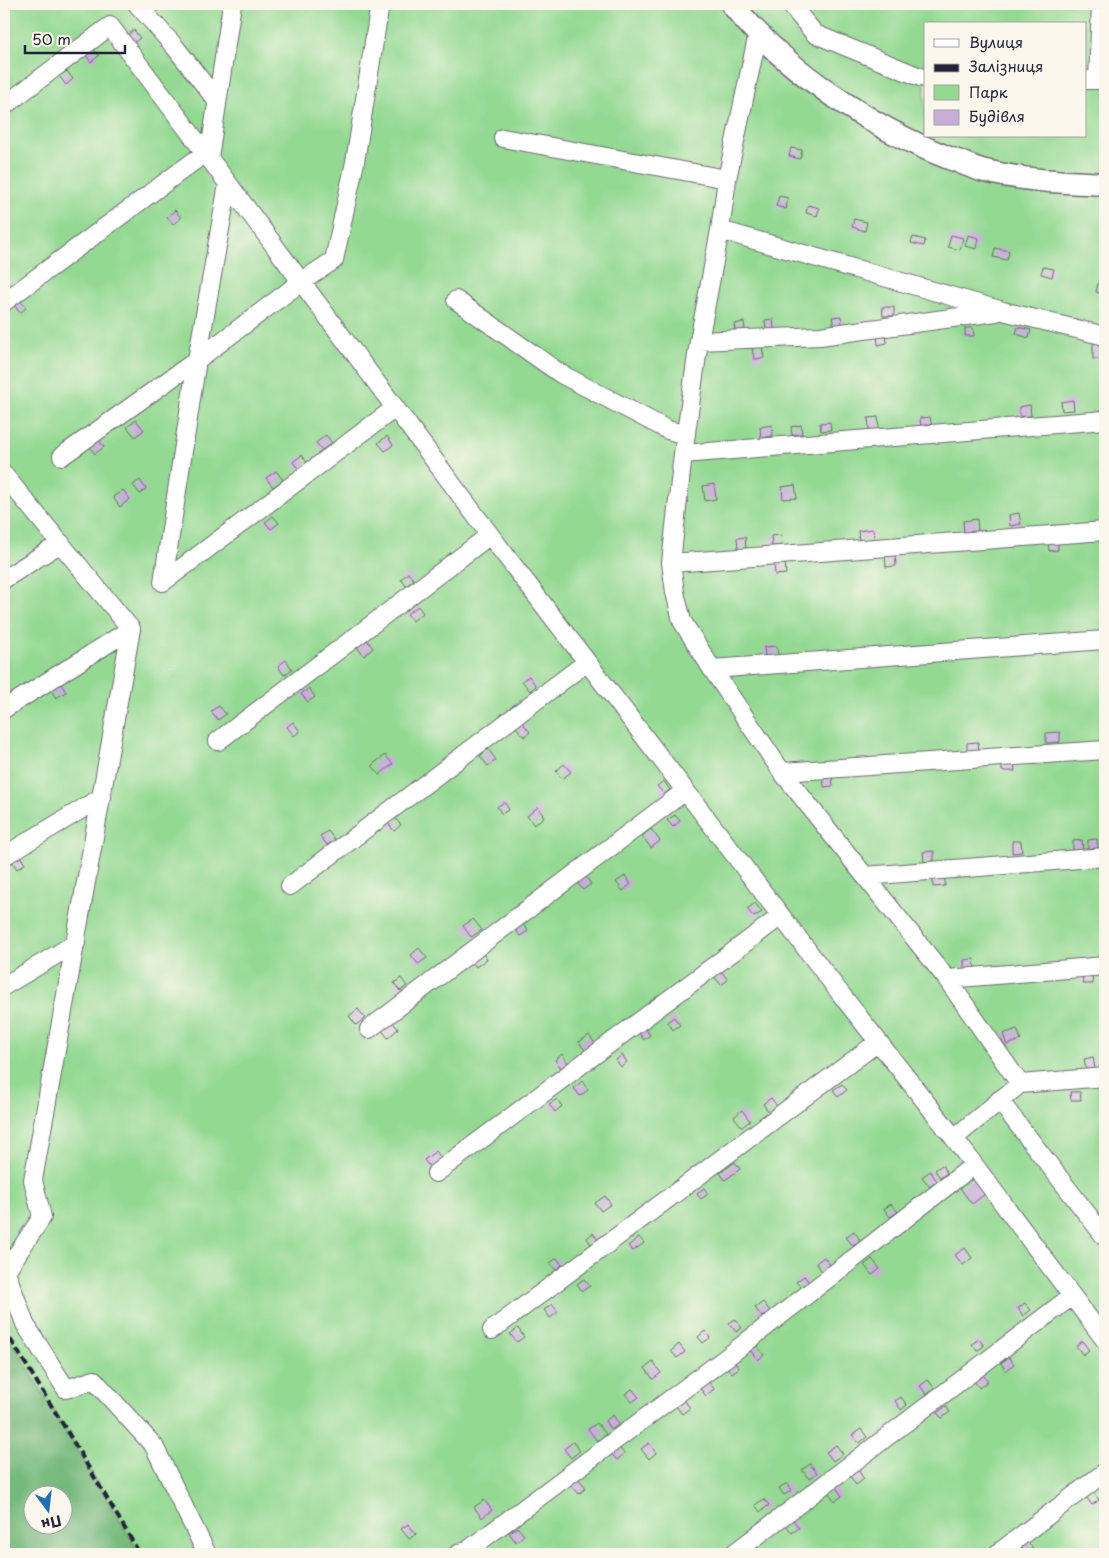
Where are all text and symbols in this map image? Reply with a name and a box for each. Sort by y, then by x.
scale bar [25,22,125,54]
legend [924,22,1086,138]
text: 50 m [32,27,71,50]
text: Вулиця [969,30,1023,53]
text: Залізниця [968,54,1043,77]
text: Парк [969,80,1008,103]
text: Будівля [969,104,1025,127]
north arrow [22,1486,72,1536]
text: Пн [39,1510,64,1536]

